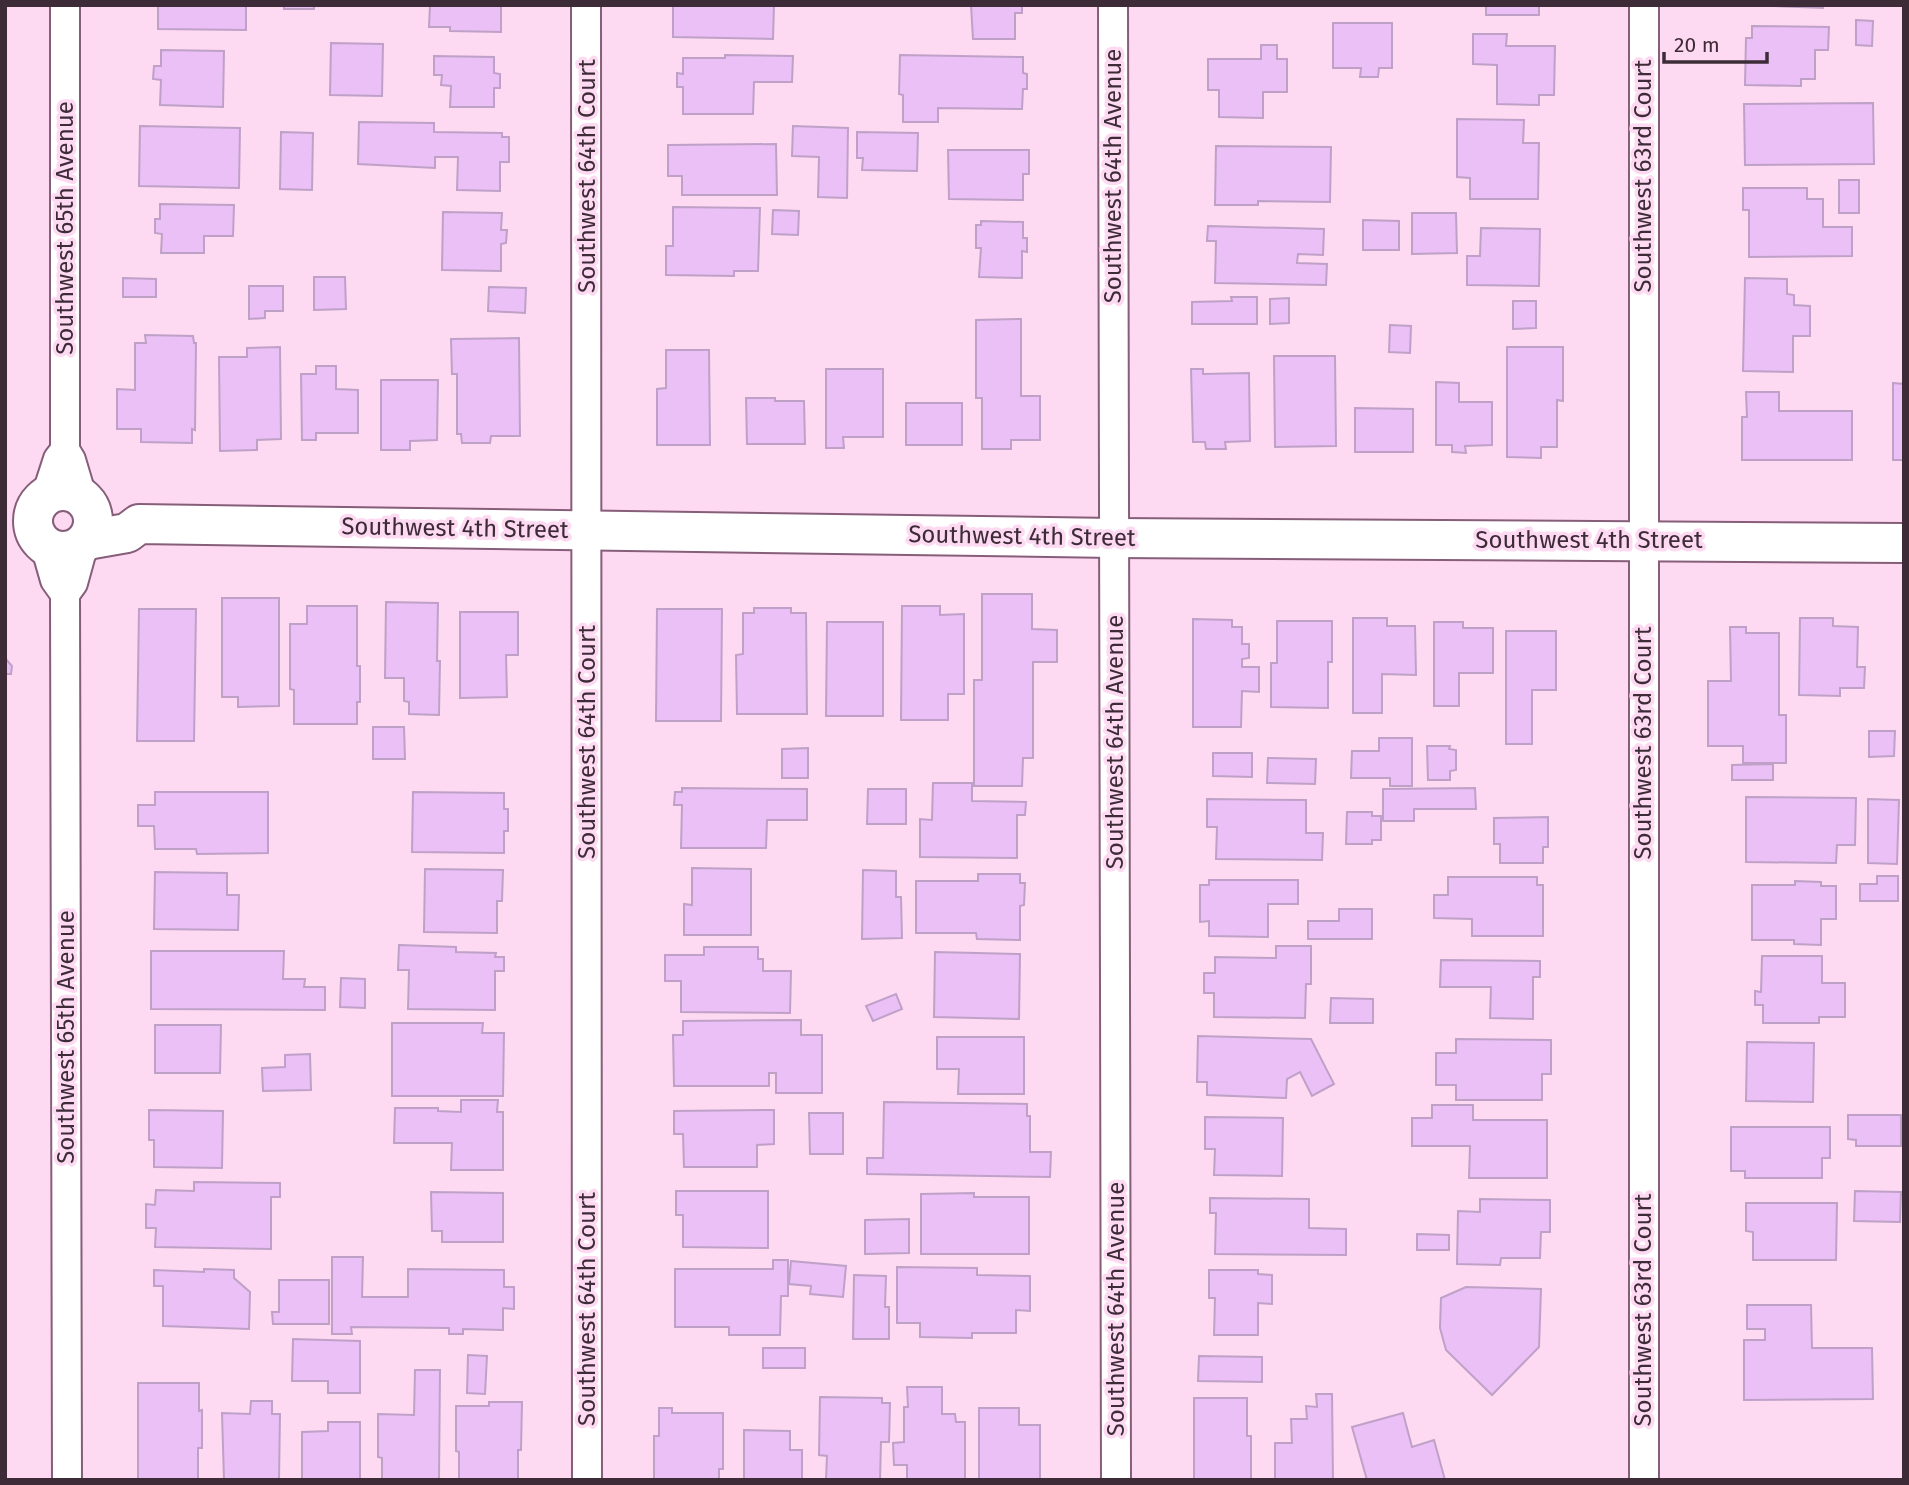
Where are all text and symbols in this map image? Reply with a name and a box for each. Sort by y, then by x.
scale bar [1664,21,1767,65]
text: 20 m [1674,32,1720,58]
street label: Southwest 64th Avenue [1099,49,1127,303]
street label: Southwest 64th Court [573,59,601,293]
street label: Southwest 63rd Court [1629,59,1657,292]
street label: Southwest 65th Avenue [51,101,79,355]
street label: Southwest 4th Street [341,512,569,544]
street label: Southwest 4th Street [908,520,1136,552]
street label: Southwest 4th Street [1475,526,1703,554]
street label: Southwest 64th Avenue [1101,615,1129,869]
street label: Southwest 64th Court [573,625,601,859]
street label: Southwest 63rd Court [1629,626,1657,859]
street label: Southwest 65th Avenue [52,910,80,1164]
street label: Southwest 64th Avenue [1102,1182,1130,1436]
street label: Southwest 64th Court [573,1192,601,1426]
street label: Southwest 63rd Court [1629,1193,1657,1426]

